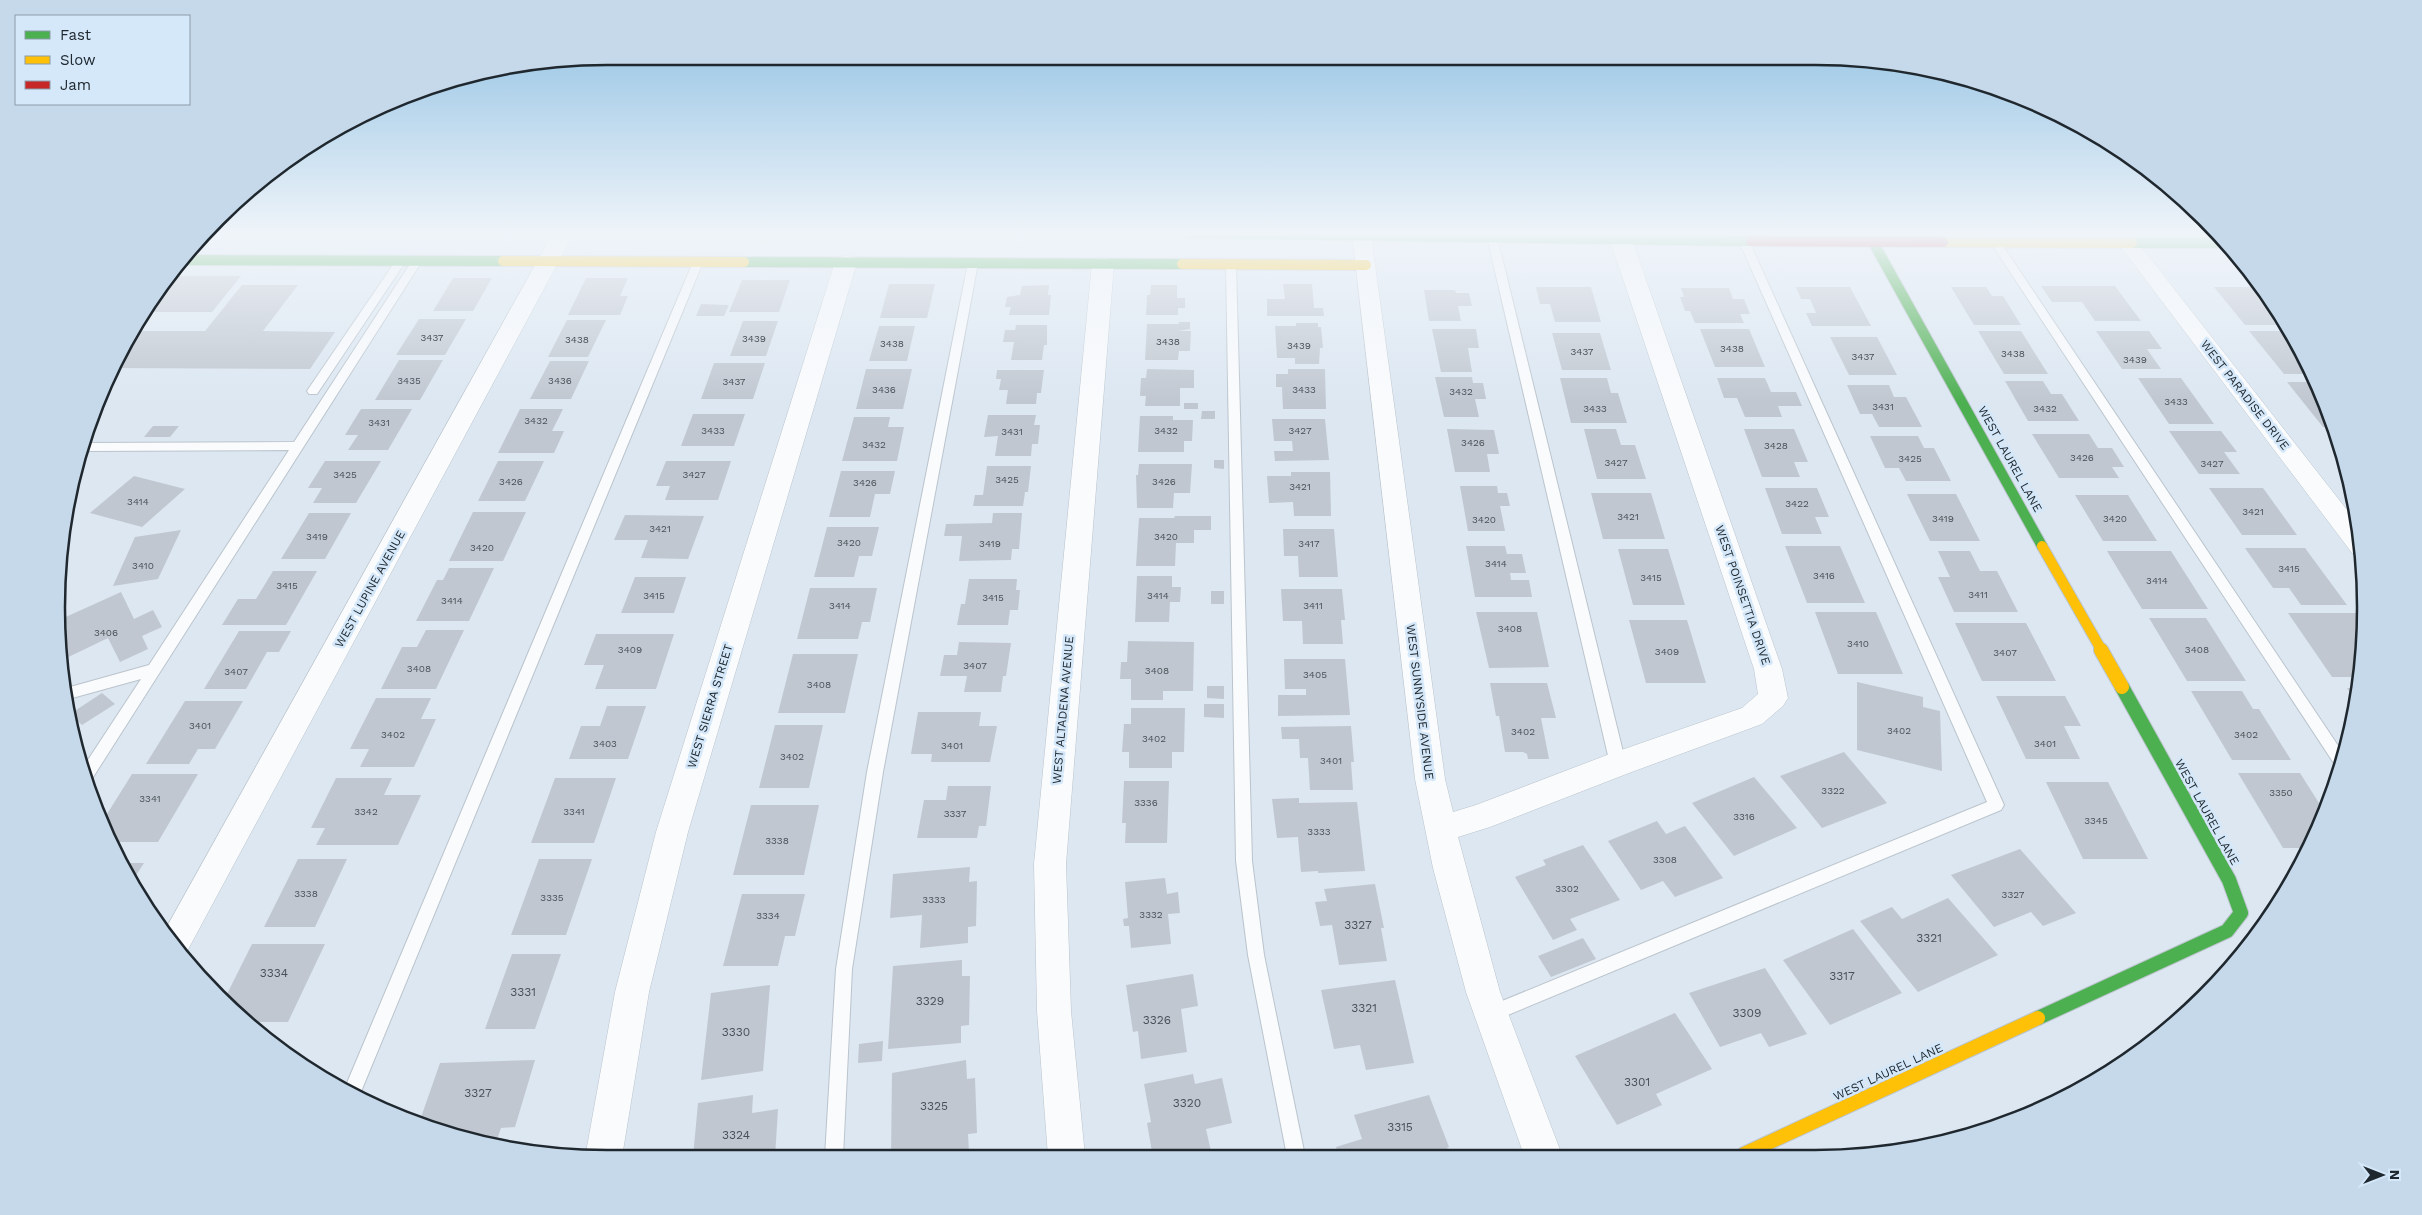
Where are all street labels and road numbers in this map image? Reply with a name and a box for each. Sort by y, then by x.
street label: WEST PARADISE DRIVE [2198,337,2292,453]
street label: WEST LAUREL LANE [1975,404,2045,515]
street label: WEST POINSETTIA DRIVE [1712,523,1774,667]
street label: WEST LUPINE AVENUE [332,528,408,650]
street label: WEST SUNNYSIDE AVENUE [1404,623,1437,781]
street label: WEST ALTADENA AVENUE [1050,635,1076,785]
street label: WEST SIERRA STREET [684,642,736,770]
street label: WEST LAUREL LANE [2172,757,2242,868]
street label: WEST LAUREL LANE [1831,1040,1945,1103]

